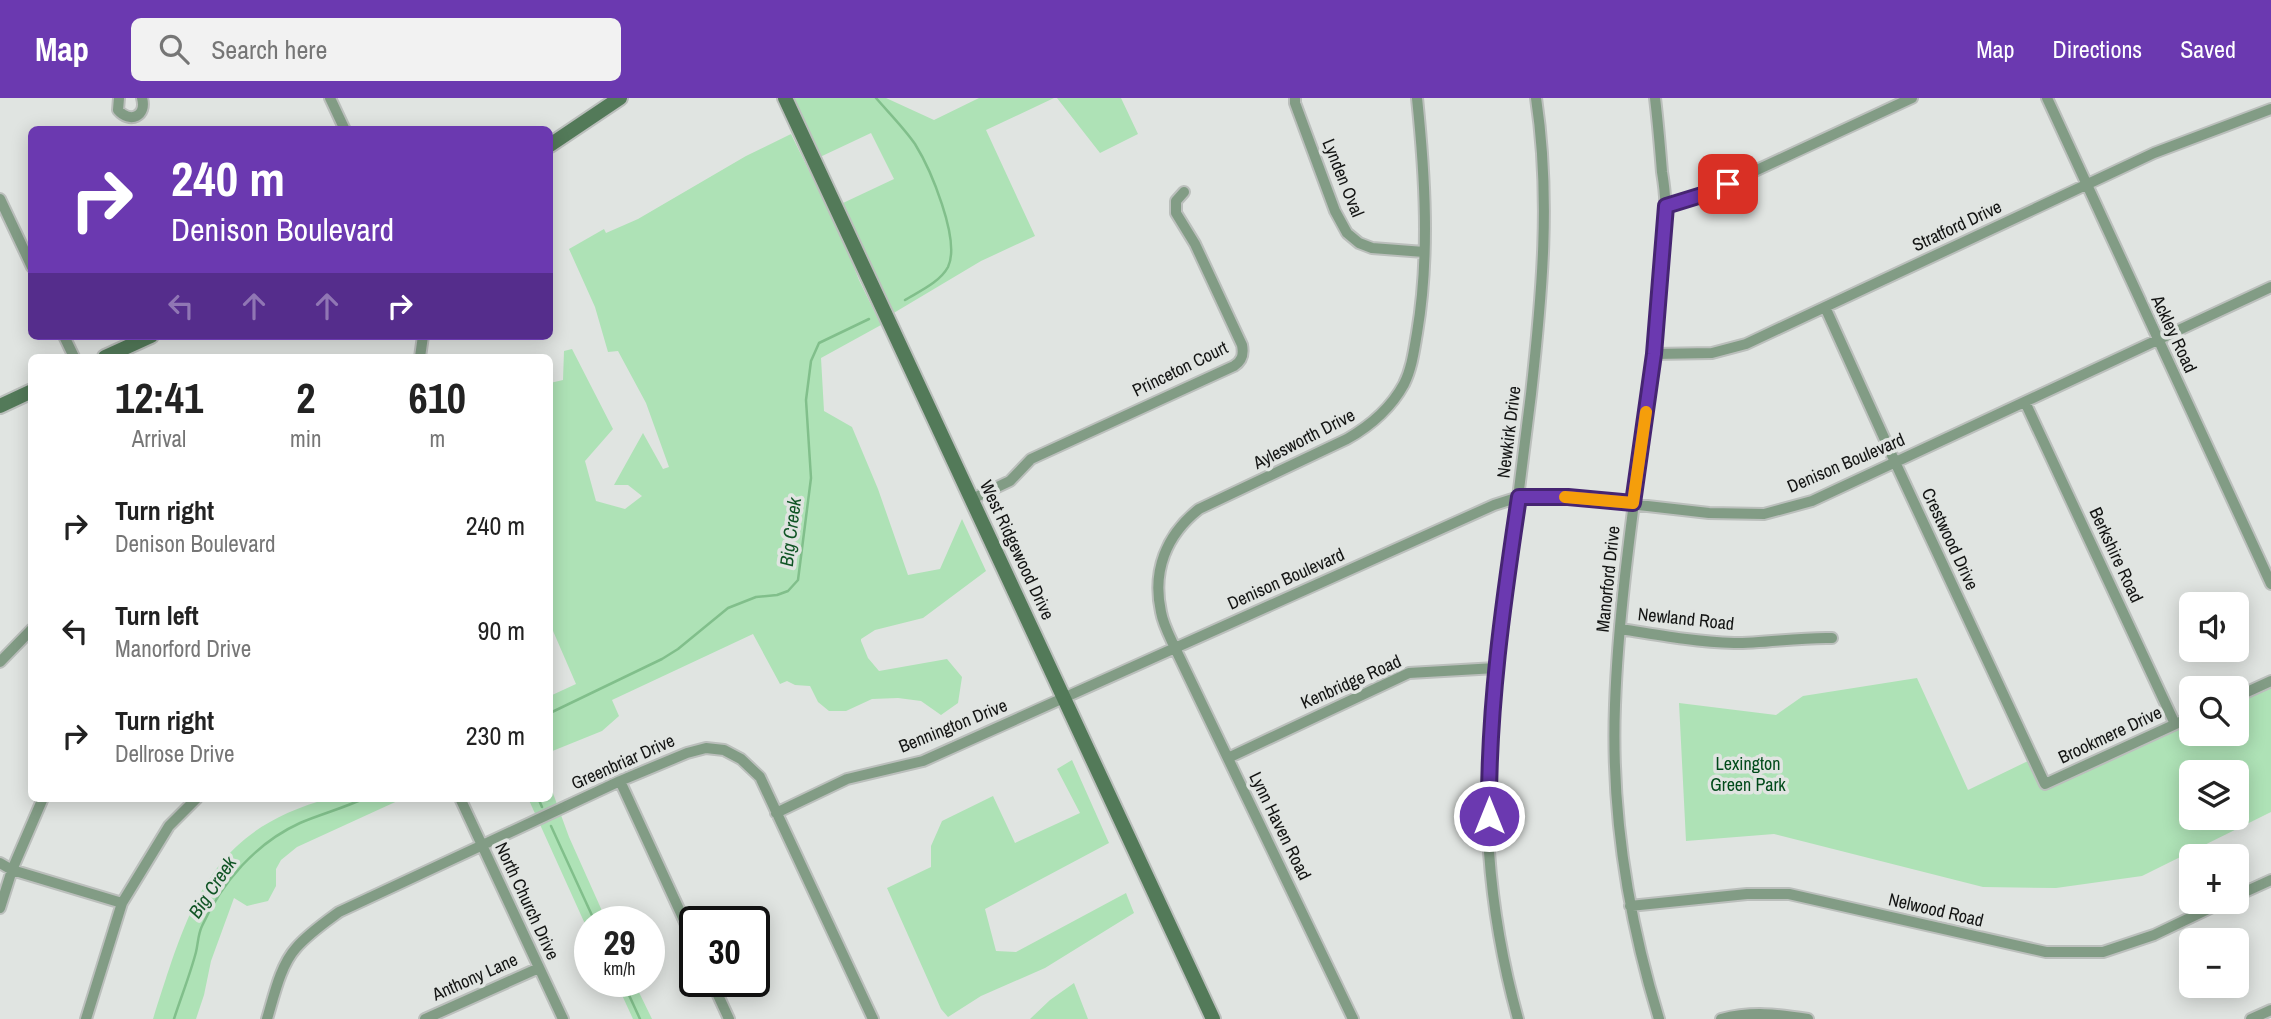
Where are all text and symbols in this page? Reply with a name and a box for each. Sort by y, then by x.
search box [131,18,621,81]
text: Map [35,27,89,71]
icon: search [155,30,193,68]
text: Search here [211,32,327,67]
text: Map [1976,33,2014,65]
text: Directions [2052,33,2142,65]
text: Saved [2180,33,2236,65]
street label: Lynden Oval [1316,135,1370,221]
text: 240 m [171,145,285,211]
icon: right [56,154,147,245]
pin [1698,154,1758,214]
icon: arrive [1709,165,1747,203]
street label: Stratford Drive [1908,194,2006,257]
text: Denison Boulevard [171,208,394,251]
icon: left [162,287,200,325]
icon: ahead [235,287,273,325]
icon: ahead [308,287,346,325]
icon: right [381,287,419,325]
street label: Ackley Road [2145,290,2203,377]
street label: Princeton Court [1128,335,1232,402]
text: 12:41 [115,370,203,426]
text: 2 [296,370,315,426]
text: 610 [409,370,466,426]
street label: Newkirk Drive [1490,384,1527,479]
street label: Aylesworth Drive [1248,402,1359,475]
text: Arrival [132,423,186,454]
text: min [290,423,322,454]
text: m [429,423,445,454]
street label: Denison Boulevard [1783,427,1908,499]
street label: West Ridgewood Drive [974,476,1061,624]
street label: Crestwood Drive [1916,484,1985,594]
text: Turn right [115,493,214,528]
water label: Big Creek [773,495,807,568]
street label: Berkshire Road [2083,503,2149,607]
icon: right [56,507,94,545]
text: 240 m [466,508,525,543]
street label: Manorford Drive [1589,525,1626,633]
text: Denison Boulevard [115,528,275,559]
street label: Denison Boulevard [1223,542,1348,615]
map controls [2179,592,2249,998]
button: sound [2179,592,2249,662]
text: Turn left [115,598,199,633]
street label: Newland Road [1637,601,1735,636]
icon: left [56,612,94,650]
text: 90 m [478,613,525,648]
text: Manorford Drive [115,633,251,664]
street label: Kenbridge Road [1297,648,1405,715]
button: search [2179,676,2249,746]
street label: Bennington Drive [895,692,1011,759]
street label: Brookmere Drive [2054,700,2166,769]
text: Turn right [115,703,214,738]
icon: right [56,717,94,755]
text: 230 m [466,718,525,753]
street label: Greenbriar Drive [567,728,678,795]
text: Dellrose Drive [115,738,234,769]
park label: Lexington Green Park [1710,751,1786,797]
button: layers [2179,760,2249,830]
street label: Lynn Haven Road [1243,767,1317,884]
position arrow [1452,779,1526,853]
street label: North Church Drive [489,838,566,964]
button: + [2179,844,2249,914]
water label: Big Creek [182,850,243,923]
street label: Nelwood Road [1886,886,1986,933]
speed limit sign: 30 [679,906,770,997]
text: 29 [604,919,635,966]
button: − [2179,928,2249,998]
street label: Anthony Lane [427,947,521,1007]
text: km/h [604,956,636,981]

